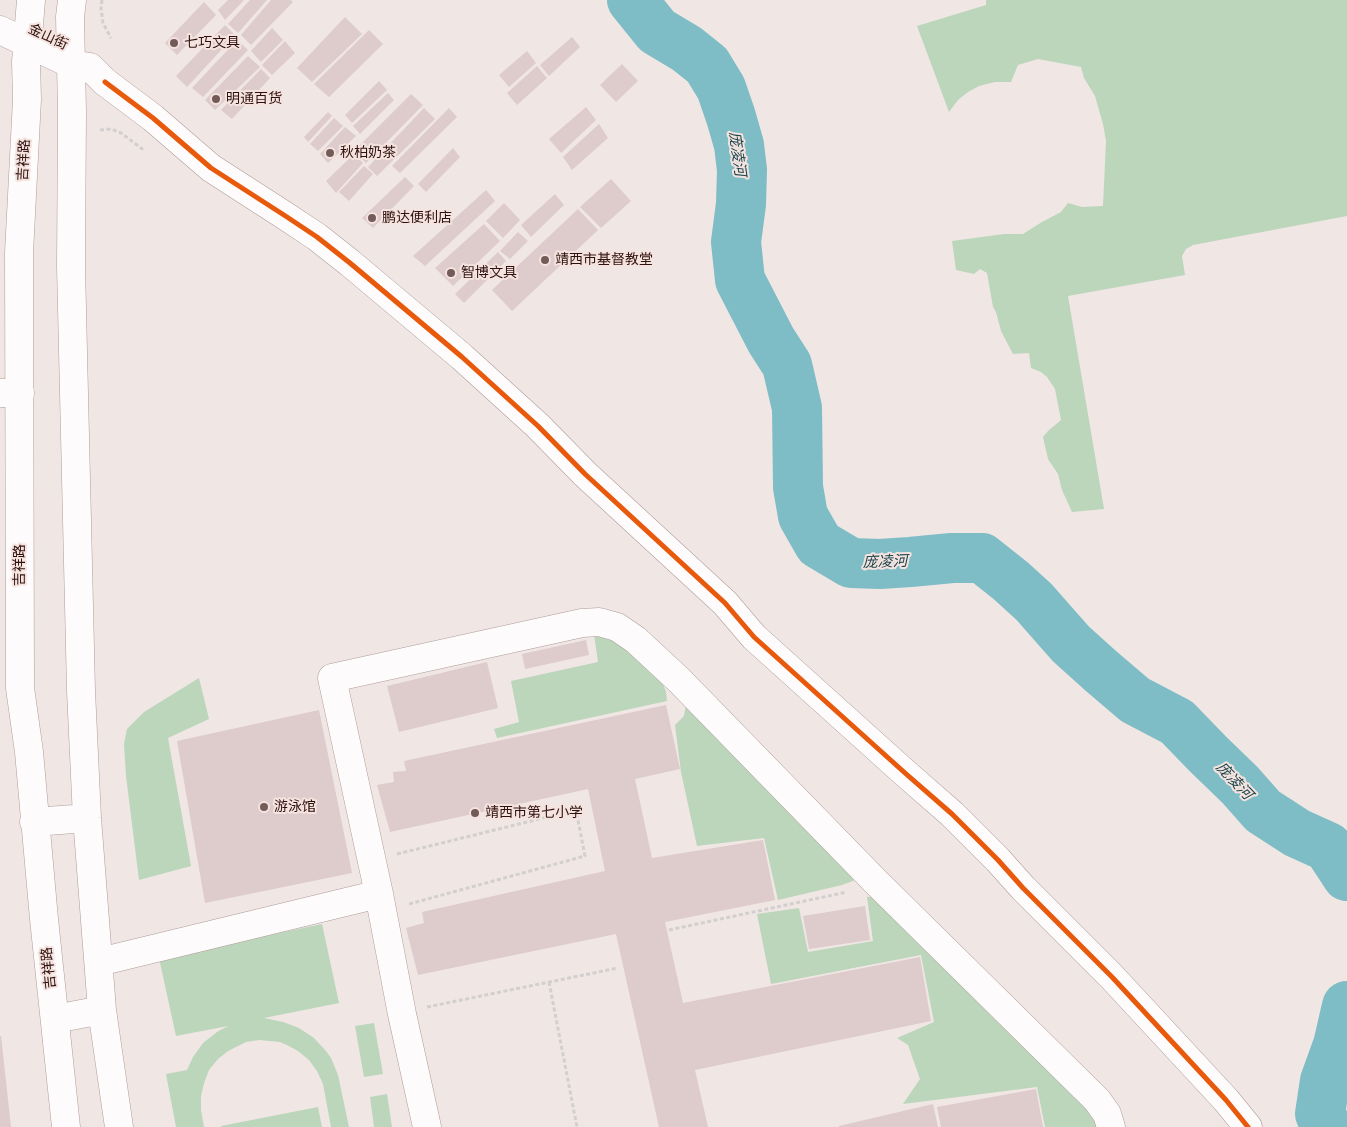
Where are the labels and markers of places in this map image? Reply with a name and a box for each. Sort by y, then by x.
place label: 七巧文具 [184,35,240,51]
marker: 七巧文具 [168,37,180,49]
place label: 明通百货 [226,91,282,107]
marker: 明通百货 [210,93,222,105]
place label: 秋柏奶茶 [340,145,396,161]
marker: 秋柏奶茶 [324,147,336,159]
place label: 鹏达便利店 [382,210,452,226]
marker: 鹏达便利店 [366,212,378,224]
place label: 靖西市基督教堂 [555,252,653,268]
marker: 靖西市基督教堂 [539,254,551,266]
place label: 智博文具 [461,265,517,281]
marker: 智博文具 [445,267,457,279]
place label: 游泳馆 [274,799,316,815]
marker: 游泳馆 [258,801,270,813]
place label: 靖西市第七小学 [485,805,583,821]
marker: 靖西市第七小学 [469,807,481,819]

